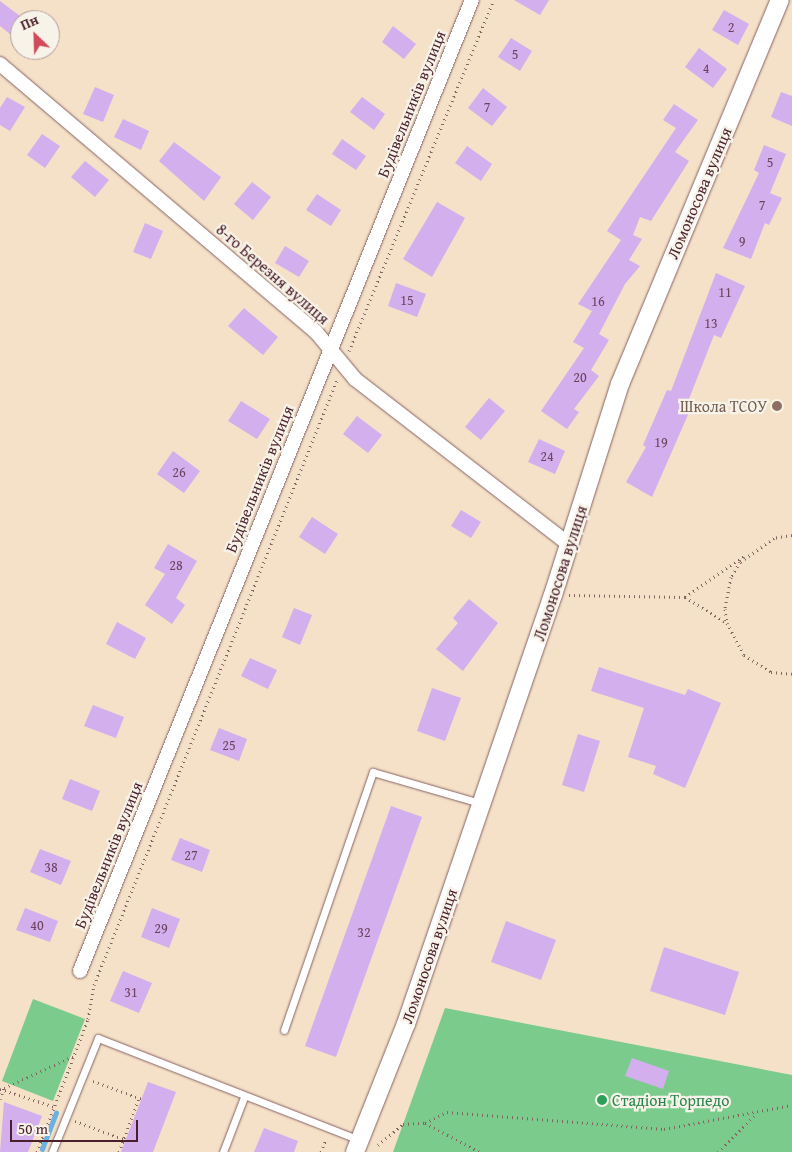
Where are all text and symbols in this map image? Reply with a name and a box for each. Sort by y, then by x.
text: Пн [17,9,42,35]
north arrow [10,10,60,60]
house number: 2 [728,19,734,35]
street label: Будівельників вулиця [373,28,449,180]
house number: 5 [512,46,518,62]
house number: 4 [703,60,709,76]
house number: 7 [484,99,490,115]
street label: Ломоносова вулиця [663,124,735,262]
house number: 5 [767,154,773,170]
house number: 7 [759,197,765,213]
street label: 8-го Березня вулиця [212,220,334,328]
house number: 9 [739,233,745,249]
house number: 11 [718,284,732,300]
house number: 15 [400,292,414,308]
house number: 16 [591,293,605,309]
house number: 13 [704,315,718,331]
house number: 20 [573,369,587,385]
place label: Школа ТСОУ [680,396,767,416]
marker: Школа ТСОУ [771,400,783,412]
street label: Будівельників вулиця [221,403,297,555]
house number: 19 [654,434,668,450]
house number: 24 [540,448,554,464]
house number: 26 [172,464,186,480]
street label: Ломоносова вулиця [529,503,591,643]
house number: 28 [169,557,183,573]
house number: 25 [222,737,236,753]
street label: Будівельників вулиця [70,779,146,931]
house number: 27 [184,847,198,863]
house number: 38 [44,859,58,875]
street label: Ломоносова вулиця [397,886,461,1026]
house number: 40 [30,917,44,933]
house number: 29 [154,920,168,936]
house number: 32 [357,924,371,940]
house number: 31 [124,984,138,1000]
place label: Стадіон Торпедо [612,1090,729,1110]
marker: Стадіон Торпедо [596,1094,608,1106]
scale bar [12,1110,140,1142]
text: 50 m [18,1118,48,1139]

